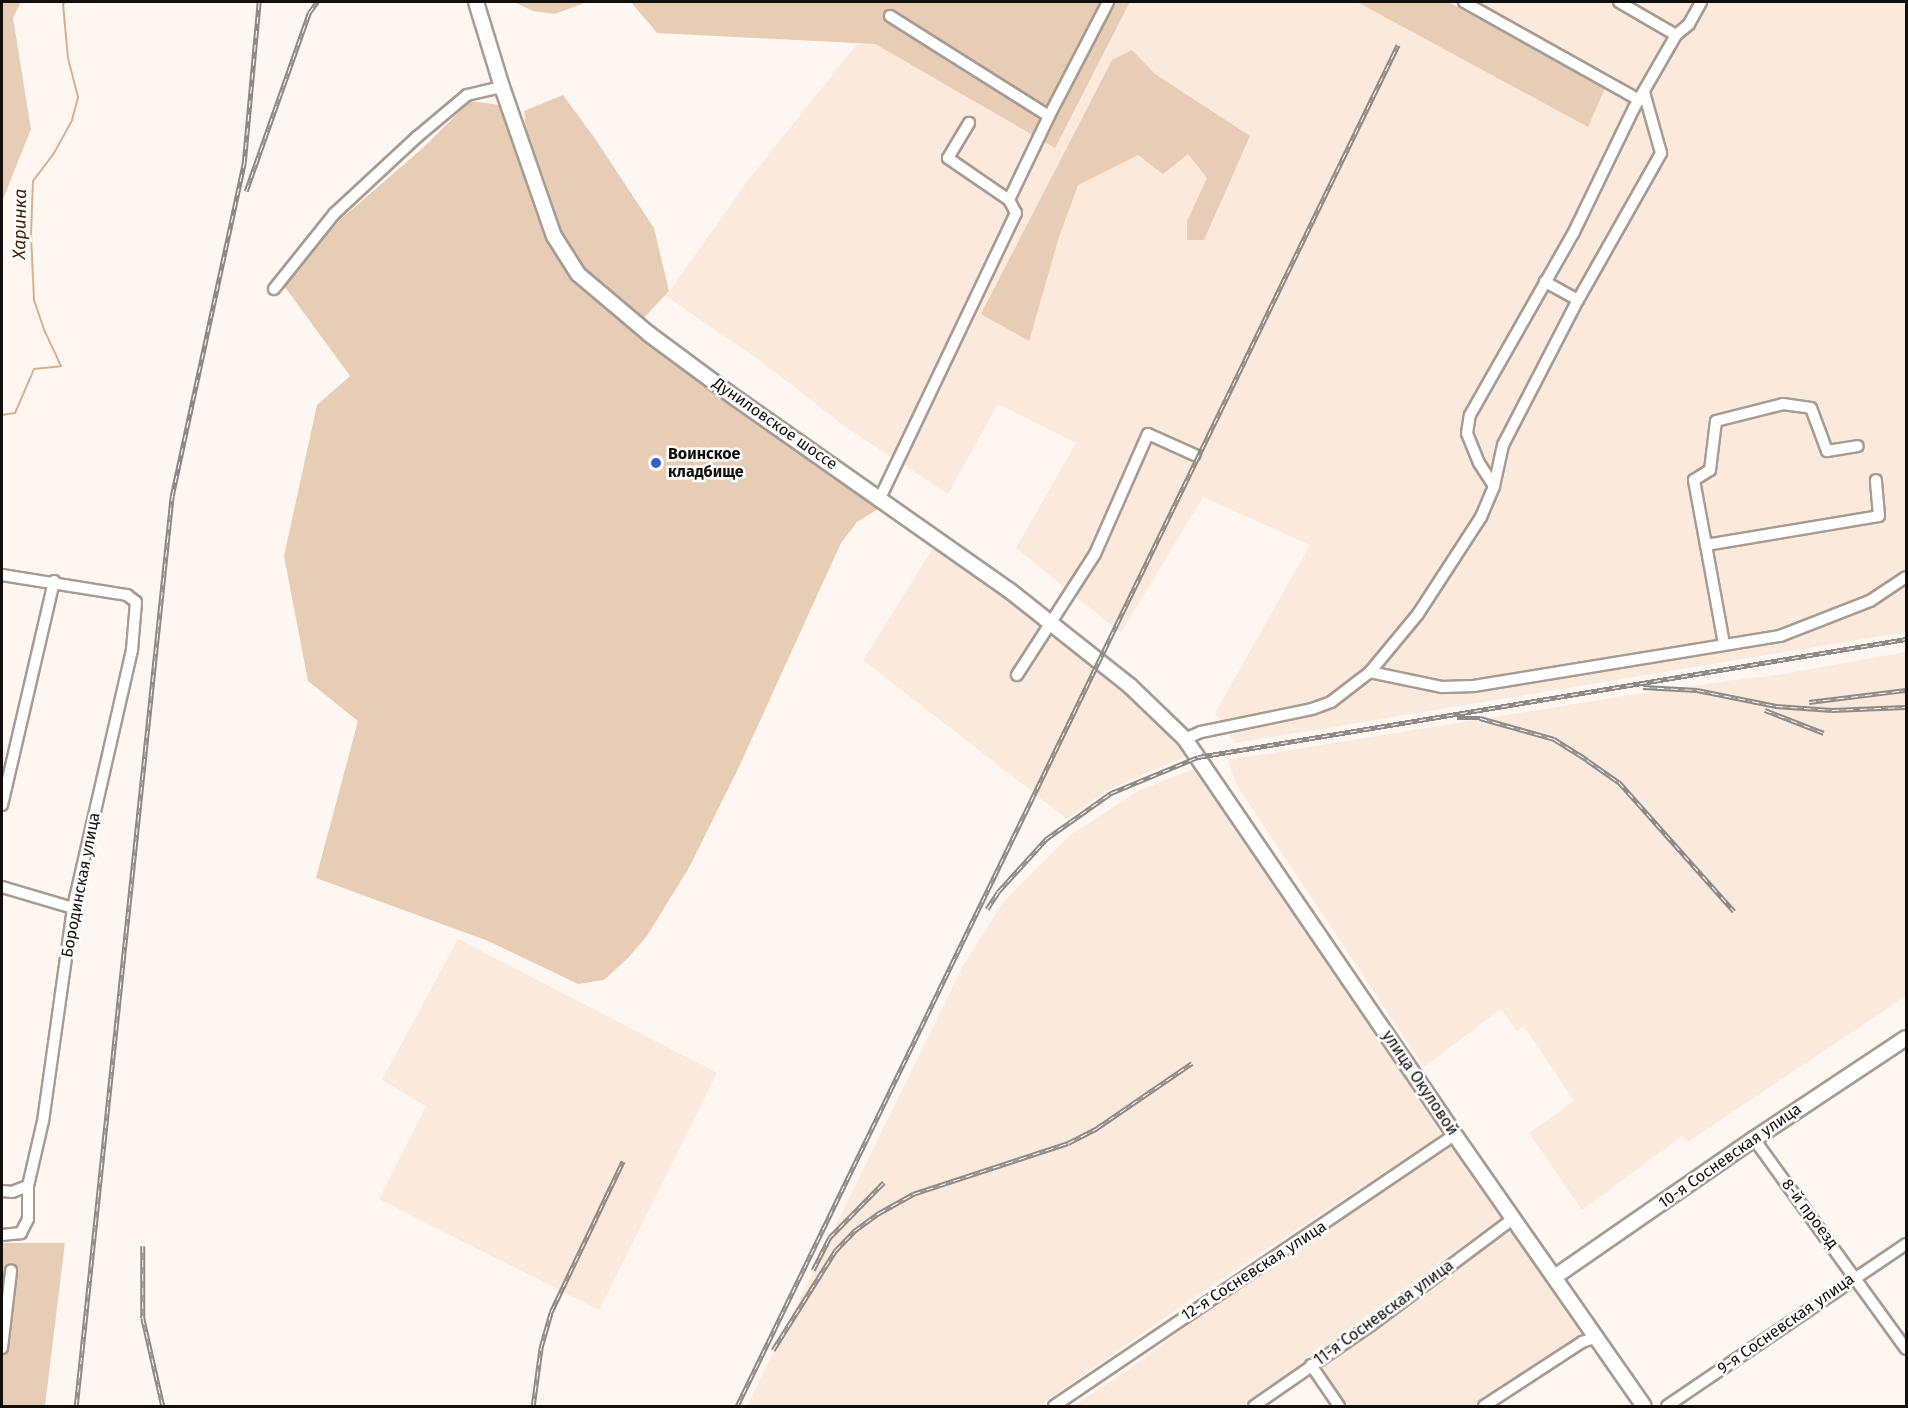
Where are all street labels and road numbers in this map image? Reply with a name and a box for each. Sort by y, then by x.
street label: Дуниловское шоссе [709,374,841,474]
street label: Бородинская улица [58,811,104,959]
street label: улица Окуловой [1378,1027,1462,1139]
street label: 10-я Сосневская улица [1655,1099,1805,1213]
street label: 8-й проезд [1778,1175,1842,1253]
street label: 12-я Сосневская улица [1178,1217,1330,1325]
street label: 11-я Сосневская улица [1311,1256,1457,1370]
street label: 9-я Сосневская улица [1714,1270,1858,1378]

